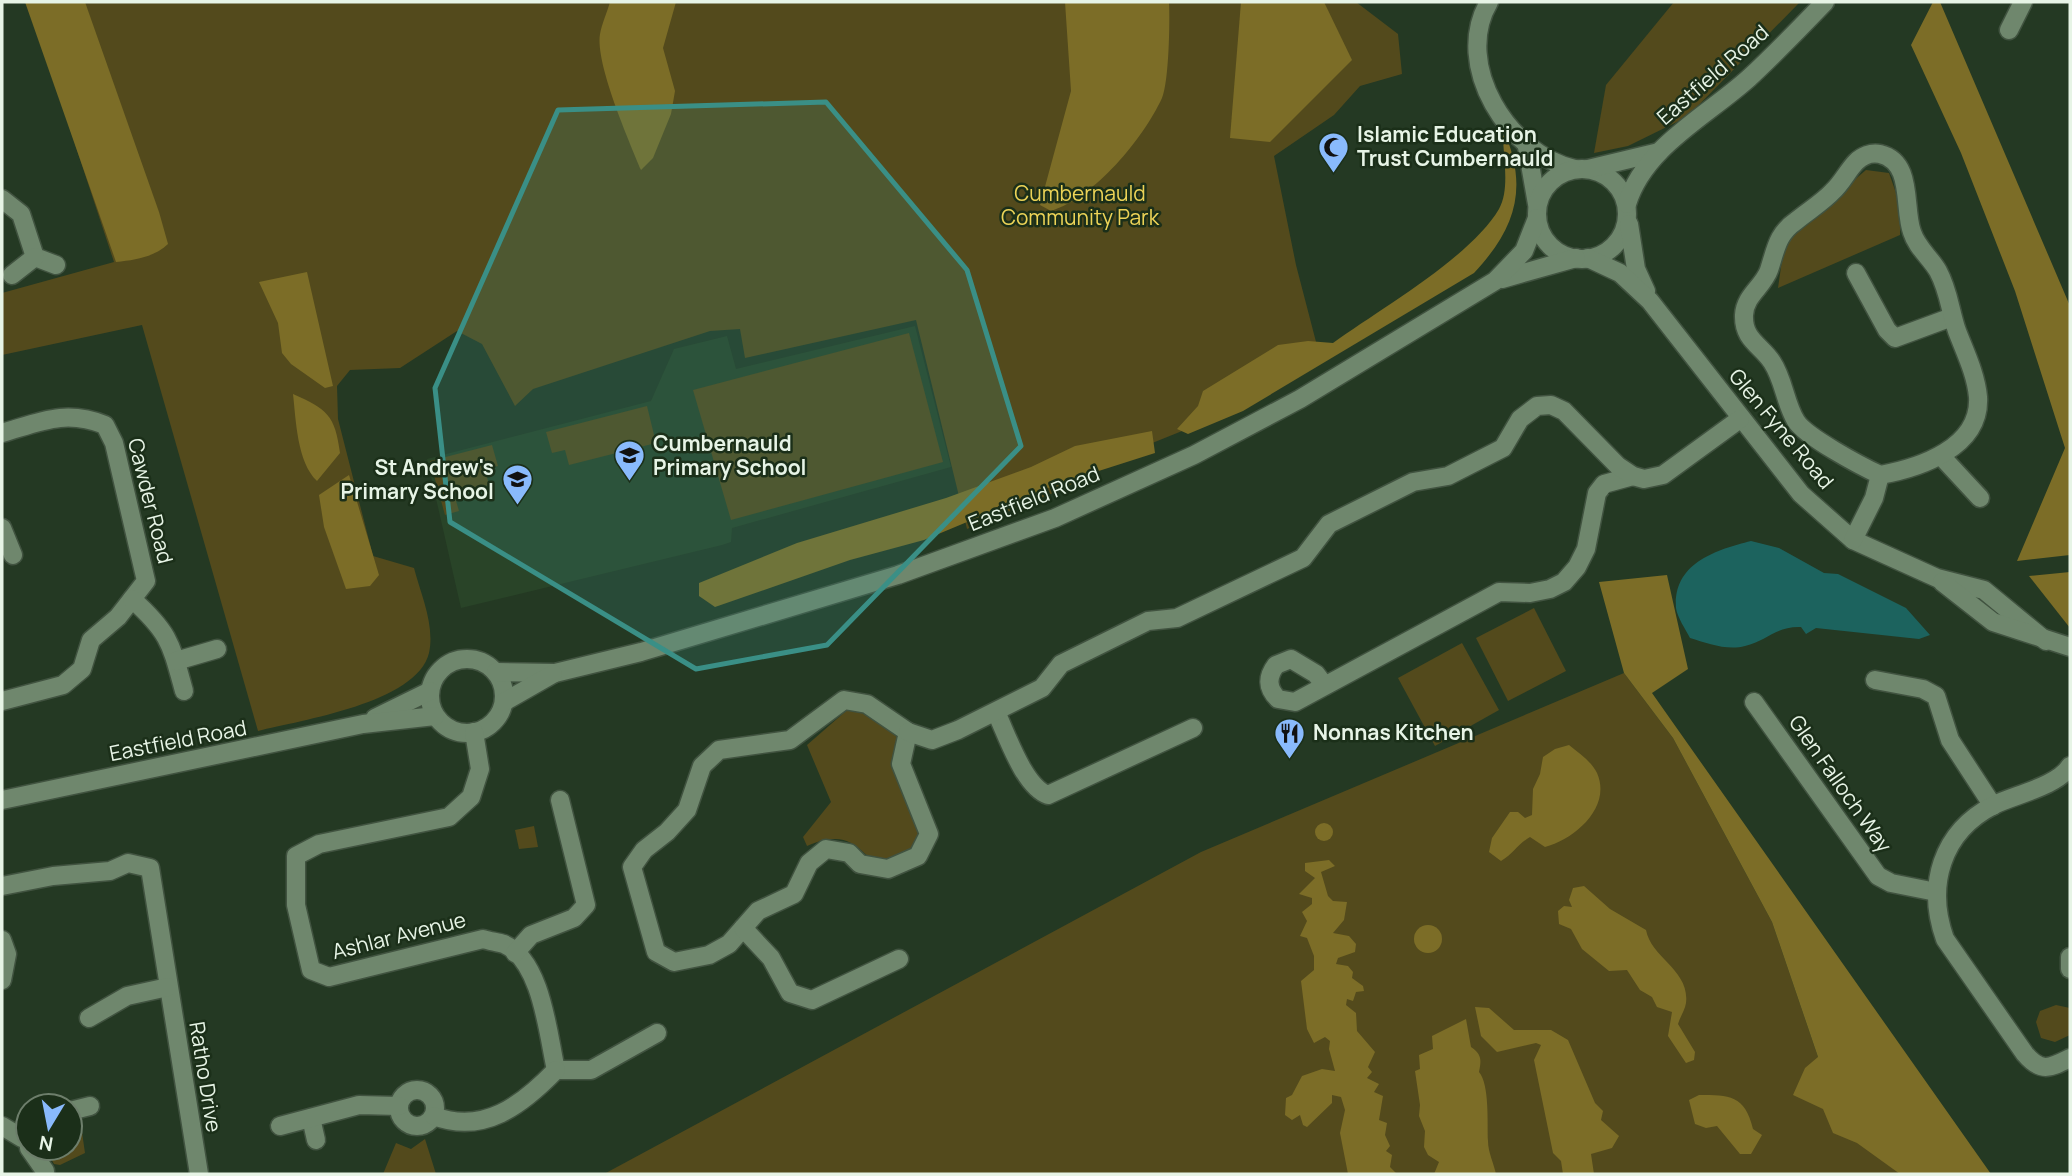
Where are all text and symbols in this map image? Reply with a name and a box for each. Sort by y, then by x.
street label: Eastfield Road [1651,18,1774,131]
place label: Islamic Education Trust Cumbernauld [1357,120,1554,172]
mosque icon: Islamic Education Trust Cumbernauld [1317,130,1351,174]
park label: Cumbernauld Community Park [1001,179,1160,231]
street label: Glen Fyne Road [1723,362,1840,494]
place label: Cumbernauld Primary School [653,429,807,481]
street label: Cawder Road [122,435,180,566]
school or university icon: Cumbernauld Primary School [613,439,647,483]
place label: St Andrew's Primary School [340,453,494,505]
street label: Eastfield Road [964,459,1103,537]
school or university icon: St Andrew's Primary School [500,463,534,507]
street label: Glen Falloch Way [1783,709,1899,858]
street label: Eastfield Road [107,713,249,767]
restaurant icon: Nonnas Kitchen [1273,716,1307,760]
place label: Nonnas Kitchen [1313,718,1474,746]
street label: Ashlar Avenue [329,905,469,965]
street label: Ratho Drive [183,1020,229,1134]
north arrow [14,1092,84,1162]
text: N [37,1130,55,1158]

